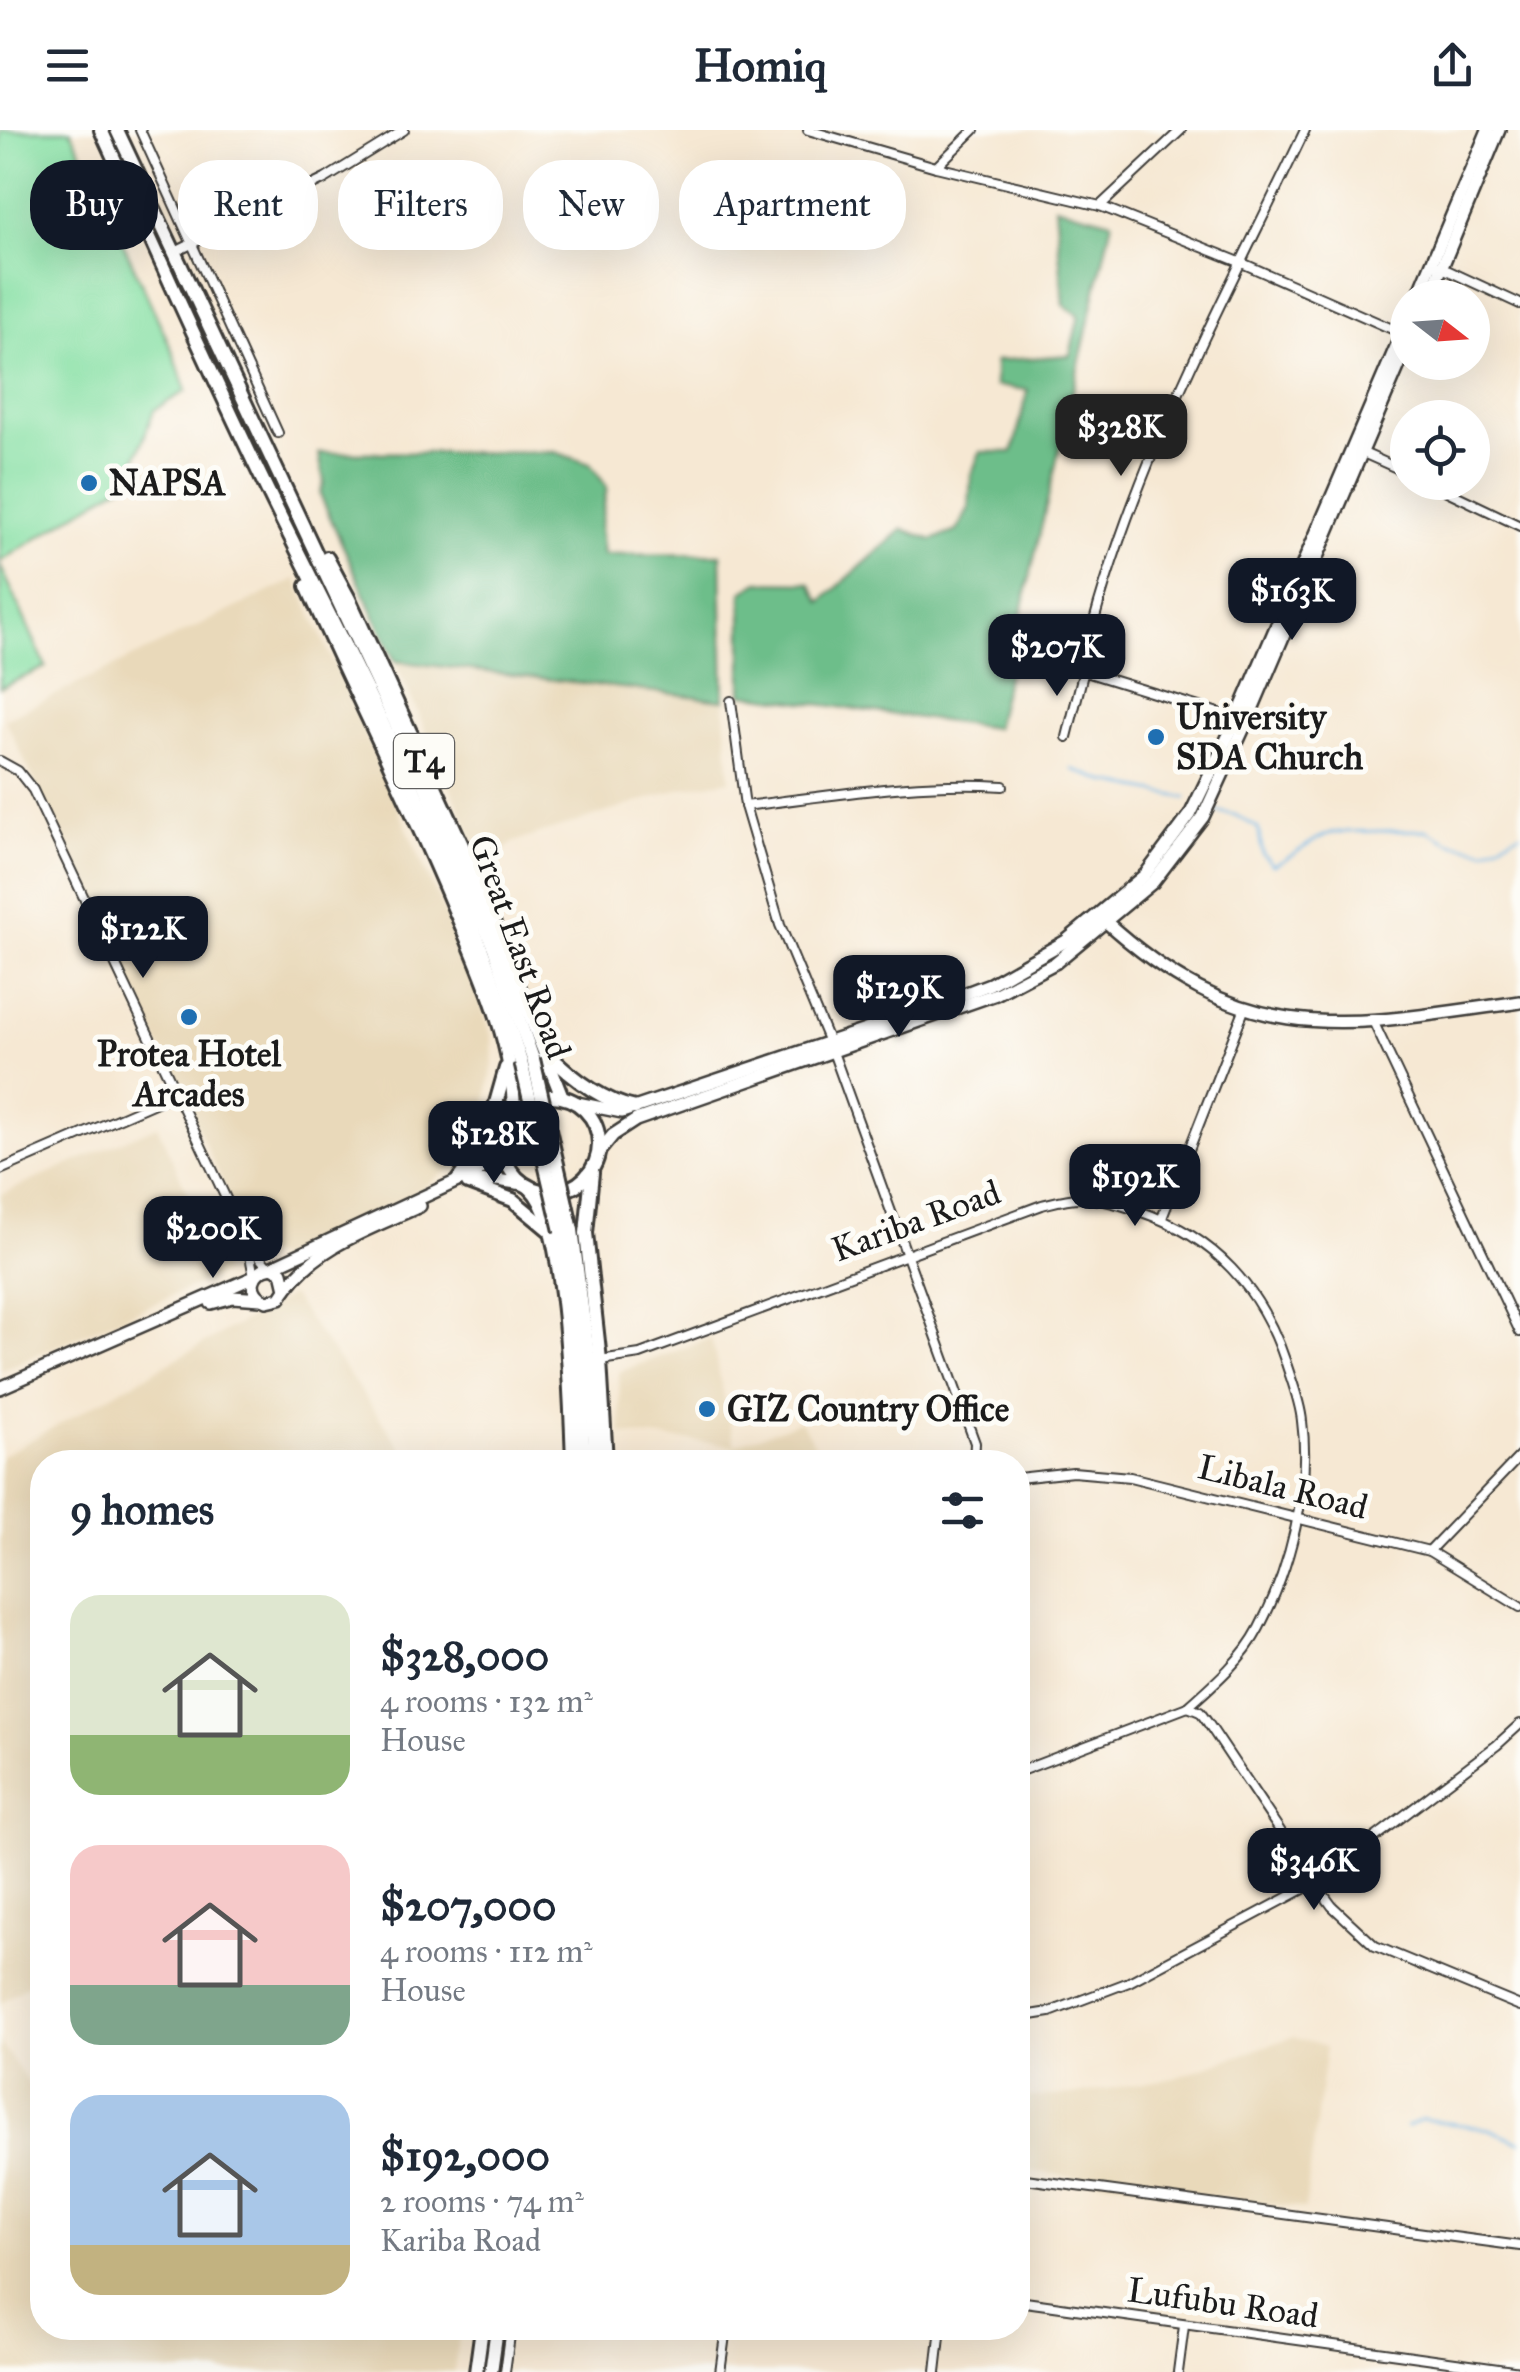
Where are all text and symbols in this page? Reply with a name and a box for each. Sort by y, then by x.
icon: menu [40,38,95,93]
text: Homiq [694,38,826,93]
icon: share [1425,38,1480,93]
chip: Buy [30,160,158,250]
chip: Rent [178,160,318,250]
chip: Filters [338,160,503,250]
chip: New [523,160,659,250]
chip: Apartment [679,160,906,250]
north arrow [1390,280,1490,380]
map controls [1390,280,1490,500]
pin: $328K [1051,394,1191,479]
button: locate [1390,400,1490,500]
text: $328K [1077,407,1165,446]
place label: NAPSA [109,462,226,505]
marker: NAPSA [78,472,100,494]
pin: $163K [1222,558,1362,643]
text: $163K [1250,571,1334,610]
pin: $207K [987,614,1127,699]
text: $207K [1010,627,1104,666]
place label: University SDA Church [1176,696,1364,779]
marker: University SDA Church [1145,726,1167,748]
road number: T4 [394,734,454,788]
street label: Great East Road [460,829,581,1065]
pin: $122K [73,896,213,981]
text: $122K [100,909,186,948]
pin: $129K [829,955,969,1040]
text: $129K [855,968,943,1007]
marker: Protea Hotel Arcades [178,1006,200,1028]
place label: Protea Hotel Arcades [97,1033,282,1116]
pin: $128K [424,1101,564,1186]
text: $128K [450,1114,538,1153]
pin: $192K [1065,1144,1205,1229]
text: $192K [1091,1157,1179,1196]
street label: Kariba Road [826,1171,1006,1271]
pin: $200K [143,1196,283,1281]
text: $200K [166,1209,260,1248]
place label: GIZ Country Office [727,1388,1010,1431]
marker: GIZ Country Office [696,1398,718,1420]
street label: Libala Road [1194,1445,1373,1529]
icon: filters [935,1483,990,1538]
text: 9 homes [70,1484,214,1536]
text: $328,000 [380,1630,549,1682]
icon: home [150,1635,270,1755]
text: 4 rooms · 132 m² [380,1682,593,1721]
text: House [380,1721,466,1760]
pin: $346K [1244,1828,1384,1913]
text: $346K [1270,1841,1358,1880]
text: $207,000 [380,1880,556,1932]
icon: home [150,1885,270,2005]
text: 4 rooms · 112 m² [380,1932,593,1971]
text: House [380,1971,466,2010]
text: $192,000 [380,2130,550,2182]
icon: home [150,2135,270,2255]
text: 2 rooms · 74 m² [380,2182,584,2221]
text: Kariba Road [380,2221,541,2260]
street label: Lufubu Road [1125,2268,1322,2338]

